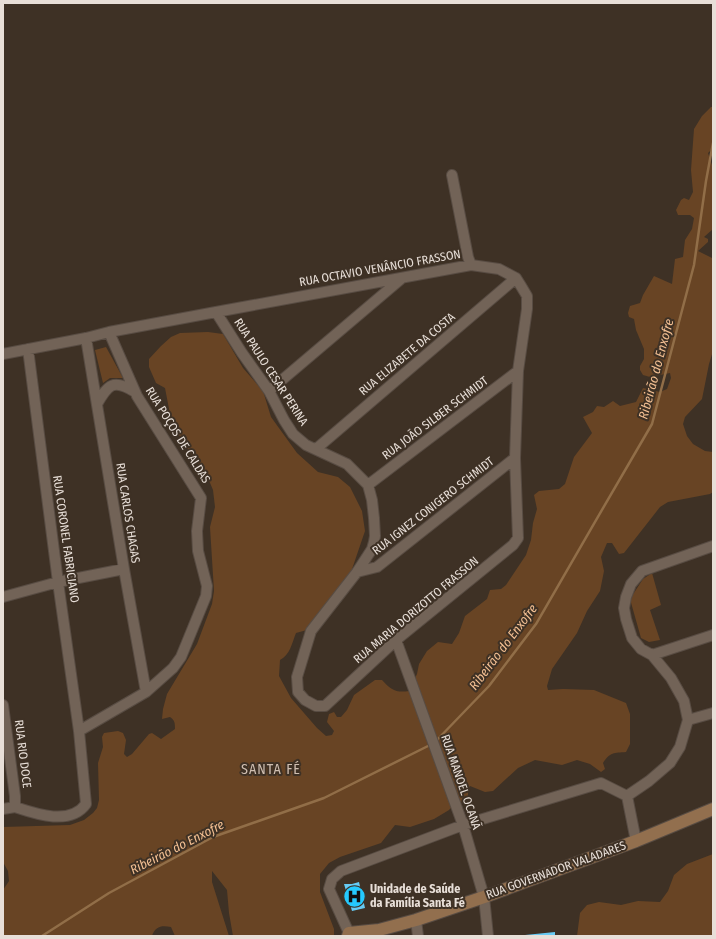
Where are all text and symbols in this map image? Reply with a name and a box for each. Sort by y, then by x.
street label: RUA OCTAVIO VENÂNCIO FRASSON [298,246,462,289]
street label: RUA ELIZABETE DA COSTA [356,309,458,398]
street label: RUA PAULO CESAR PERINA [231,316,311,429]
water label: Ribeirão do Enxofre [635,317,677,421]
street label: RUA JOÃO SILBER SCHMIDT [379,373,491,462]
street label: RUA POÇOS DE CALDAS [143,384,213,486]
street label: RUA IGNEZ CONIGERO SCHMIDT [370,454,497,558]
street label: RUA CARLOS CHAGAS [113,462,143,564]
street label: RUA CORONEL FABRICIANO [50,474,82,604]
street label: RUA MARIA DORIZOTTO FRASSON [351,554,481,666]
water label: Ribeirão do Enxofre [466,601,540,693]
street label: RUA RIO DOCE [12,719,34,789]
street label: RUA MANOEL OCANÃ [438,732,485,832]
district label: SANTA FÉ [241,760,301,778]
water label: Ribeirão do Enxofre [128,817,226,877]
street label: RUA GOVERNADOR VALADARES [484,838,628,902]
place label: Unidade de Saúde da Família Santa Fé [370,882,465,910]
hospital icon: Unidade de Saúde da Família Santa Fé [342,883,368,909]

